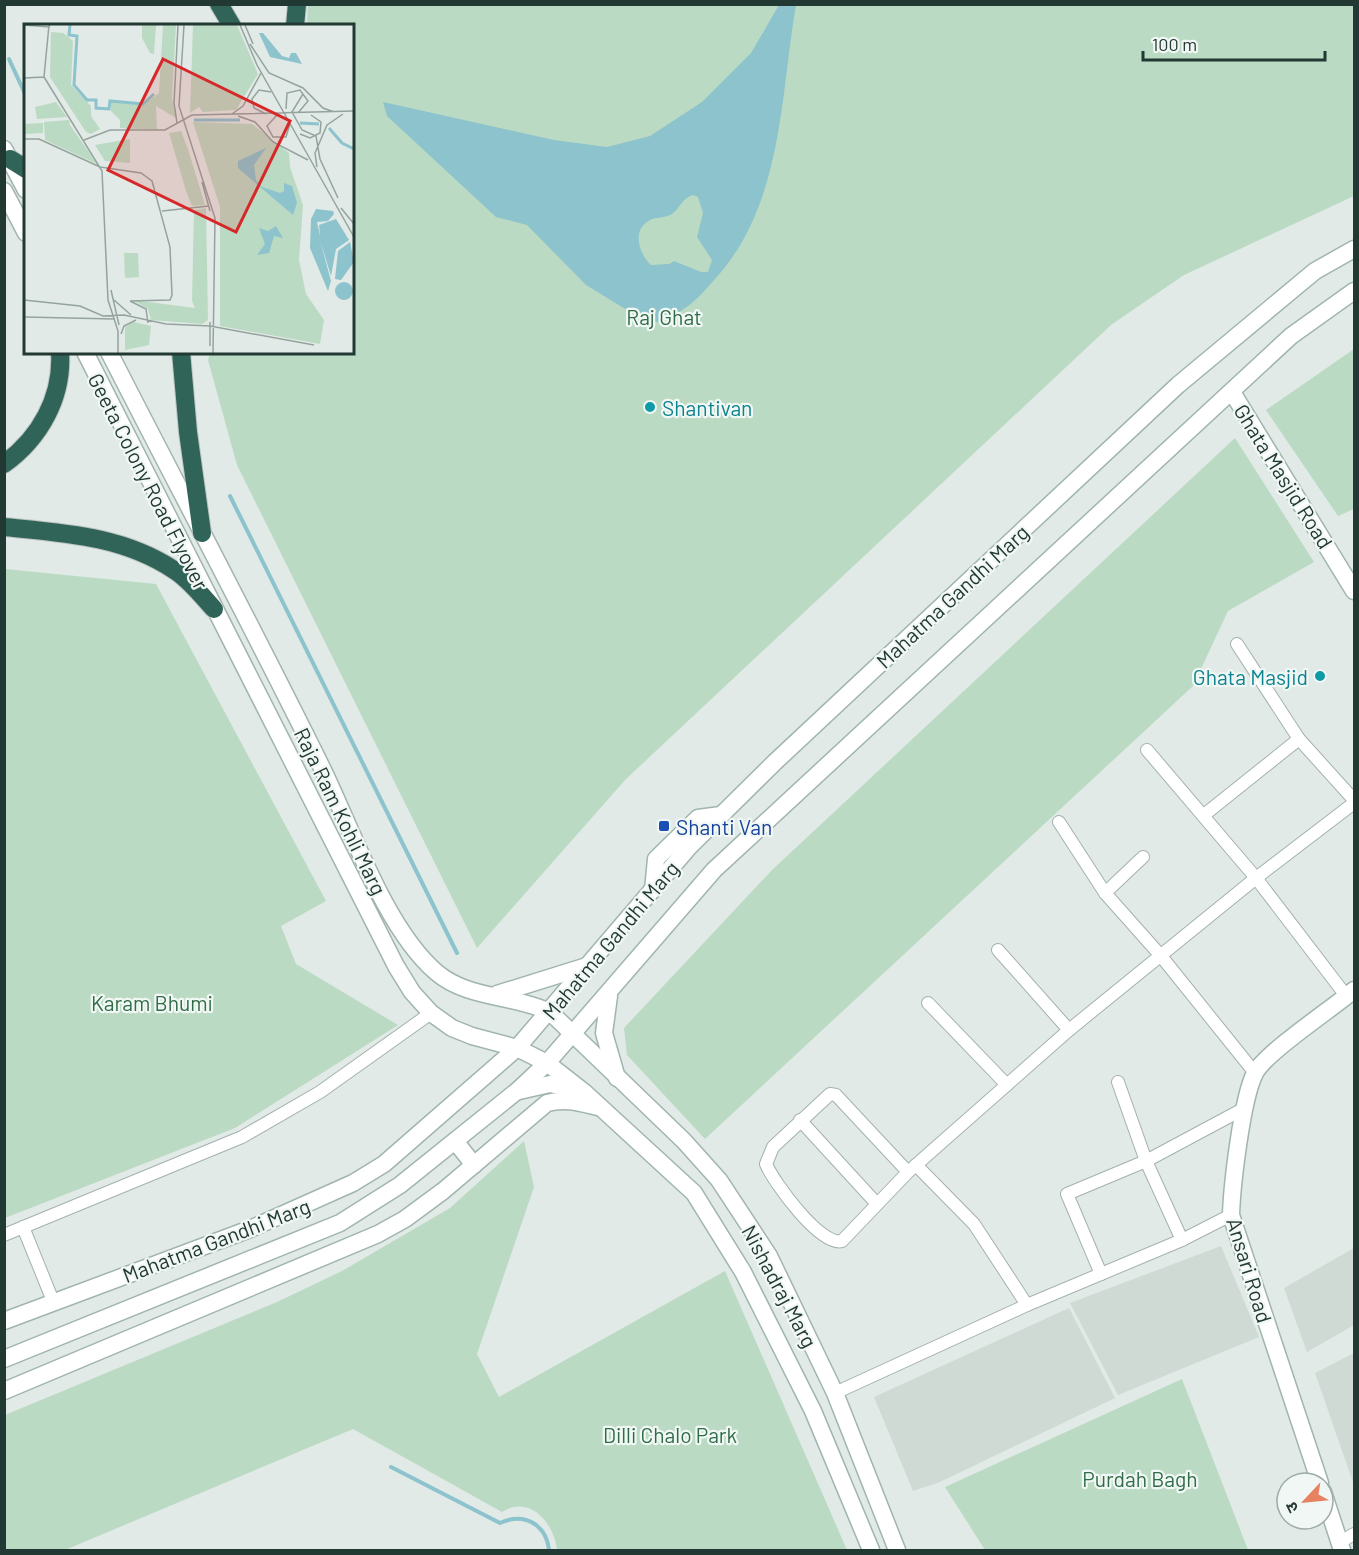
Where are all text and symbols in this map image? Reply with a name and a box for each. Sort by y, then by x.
inset map [24,24,354,354]
scale bar [1143,24,1324,62]
text: 100 m [1152,33,1197,55]
park label: Raj Ghat [626,304,702,329]
street label: Geeta Colony Road Flyover [84,369,215,594]
place label: Shantivan [662,395,752,420]
street label: Ghata Masjid Road [1229,399,1339,553]
marker: Shantivan [643,400,657,414]
street label: Mahatma Gandhi Marg [871,519,1033,673]
place label: Ghata Masjid [1193,664,1308,689]
marker: Ghata Masjid [1313,669,1327,683]
street label: Raja Ram Kohli Marg [290,723,392,899]
place label: Shanti Van [676,814,772,839]
marker: Shanti Van [657,819,671,833]
street label: Mahatma Gandhi Marg [536,856,684,1024]
park label: Karam Bhumi [91,990,213,1015]
street label: Mahatma Gandhi Marg [119,1193,313,1287]
street label: Ansari Road [1222,1214,1278,1326]
street label: Nishadraj Marg [737,1220,823,1352]
park label: Dilli Chalo Park [603,1422,737,1447]
park label: Purdah Bagh [1082,1466,1198,1491]
north arrow [1275,1471,1335,1531]
text: उ [1280,1499,1302,1516]

